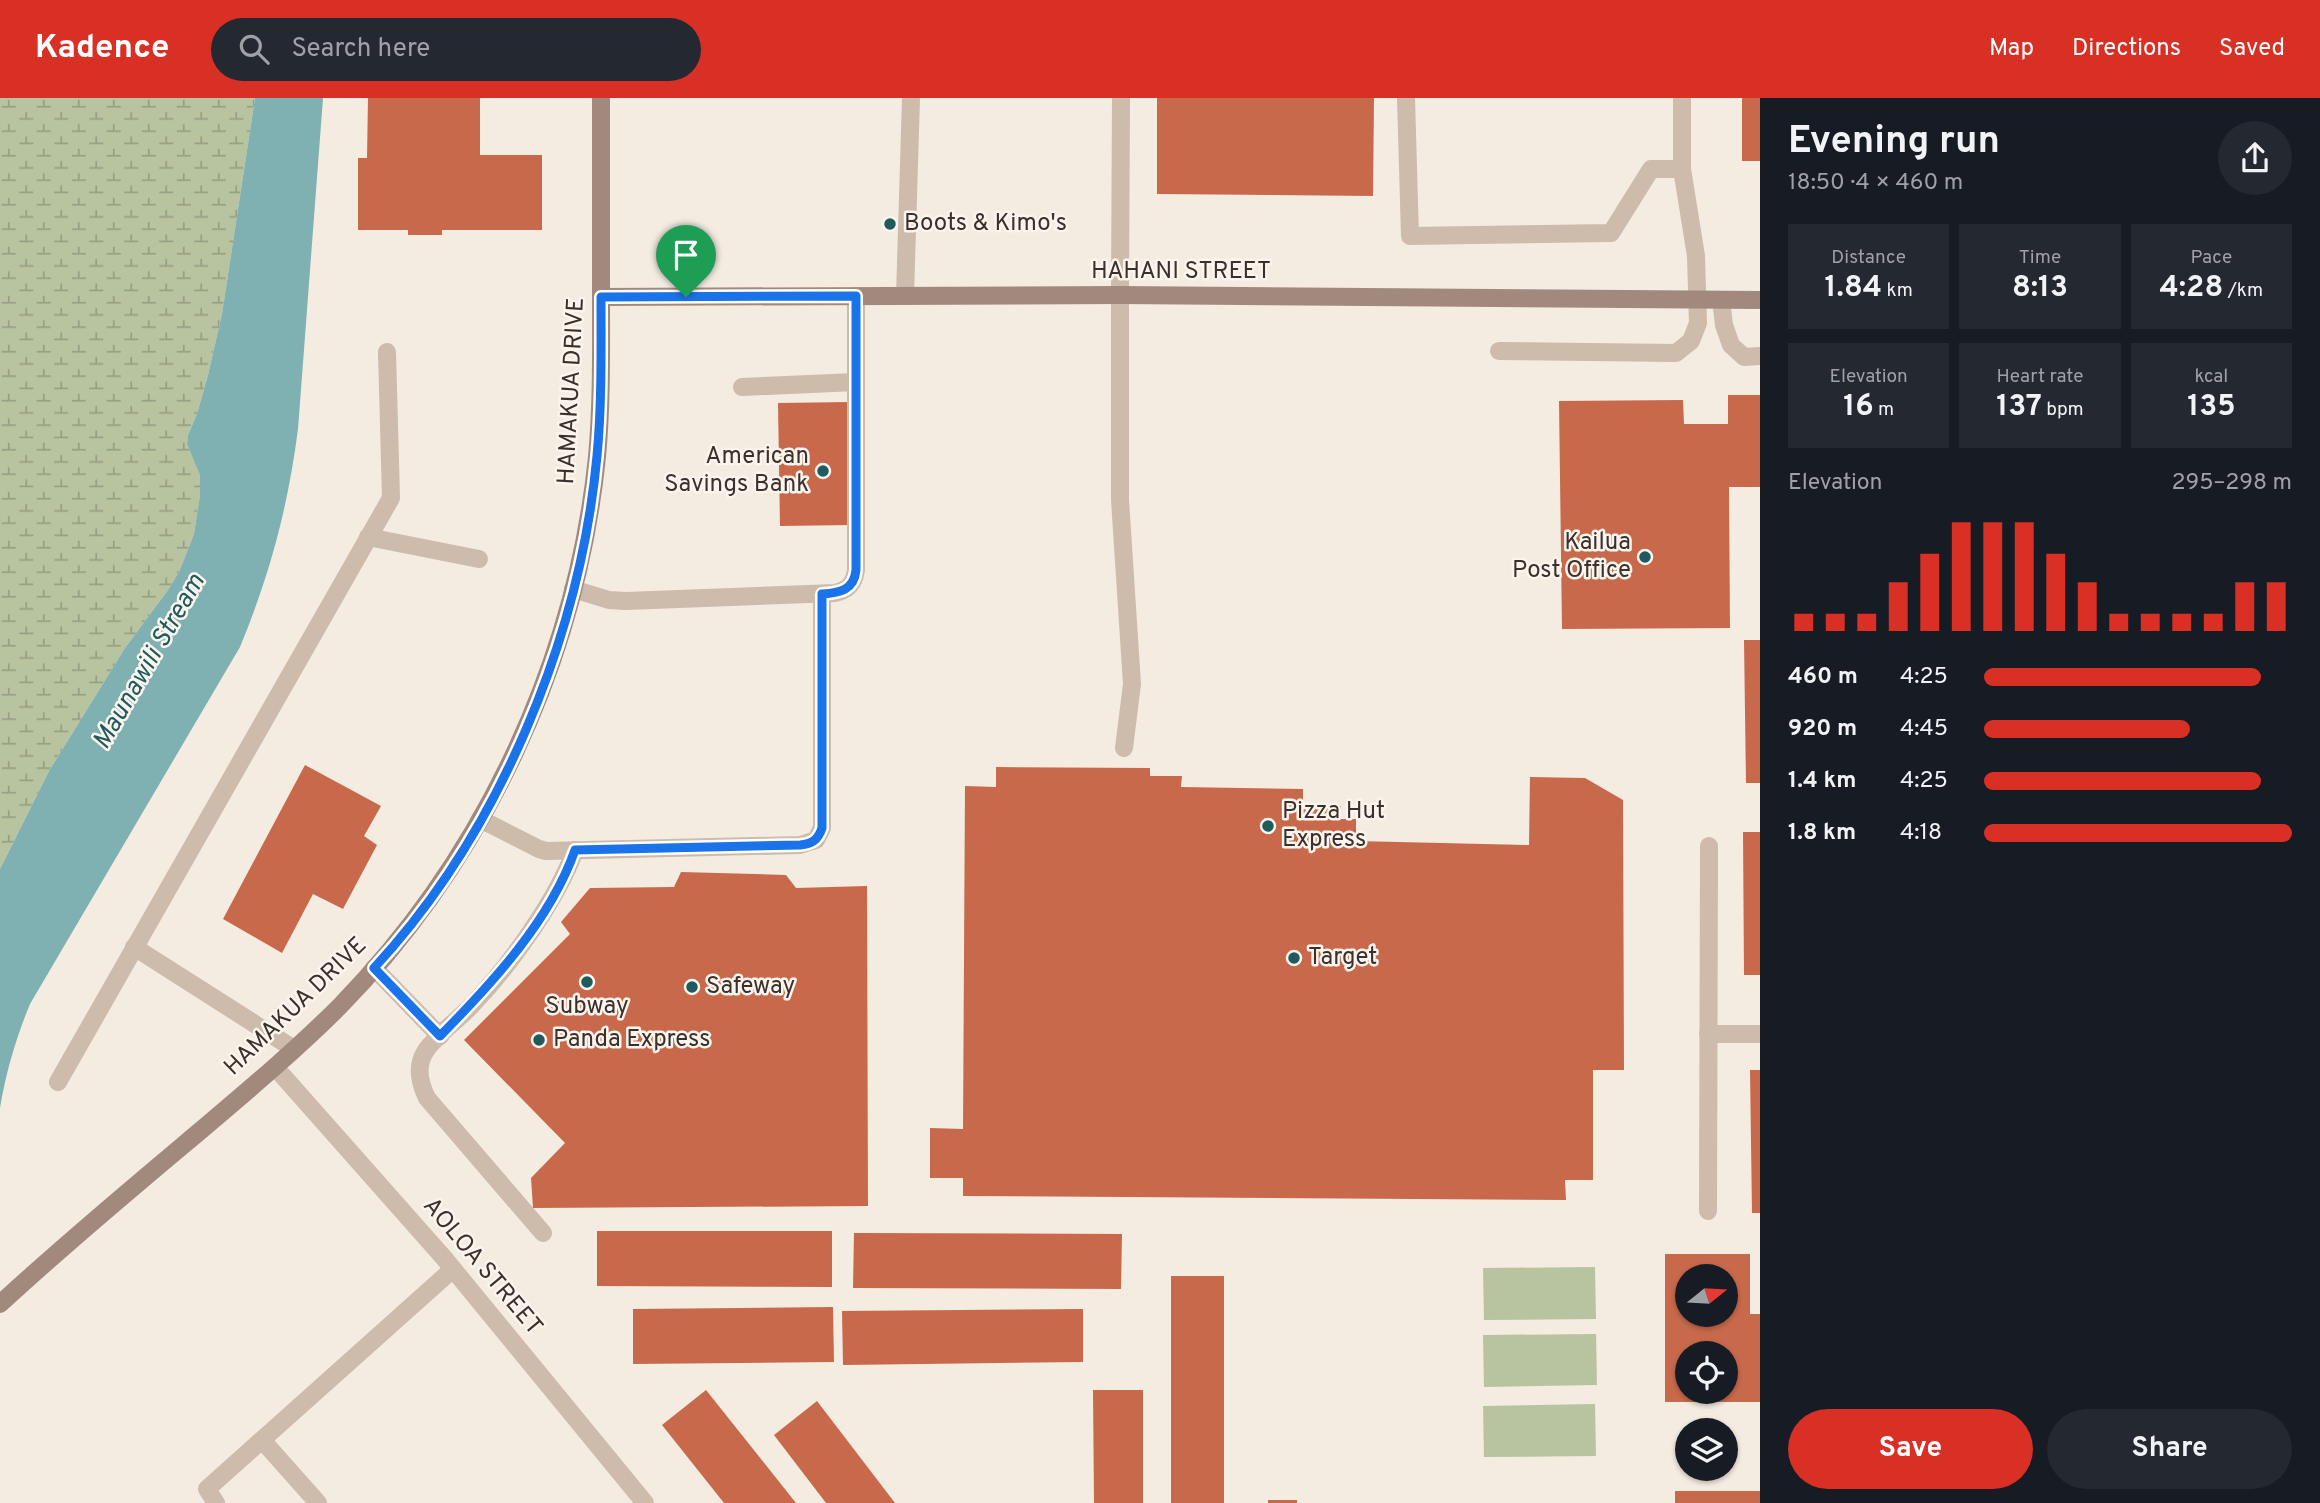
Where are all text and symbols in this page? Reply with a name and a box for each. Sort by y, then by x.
search box [211,18,701,81]
text: Kadence [35,28,169,70]
icon: search [235,30,273,68]
text: Search here [291,33,430,66]
text: Map [1989,34,2034,64]
text: Directions [2072,34,2181,64]
text: Saved [2219,34,2285,64]
text: Evening run [1788,118,2000,167]
button: share [2218,121,2292,195]
text: 18:50 · 4 × 460 m [1788,169,1963,198]
place label: Boots & Kimo's [904,209,1067,239]
marker: Boots & Kimo's [882,216,898,232]
pin [656,225,716,297]
icon: arrive [667,236,705,274]
text: Distance [1831,246,1906,270]
text: Time [2019,246,2061,270]
text: Pace [2190,246,2232,270]
street label: HAHANI STREET [1091,257,1271,287]
text: 1.84 [1824,270,1882,307]
text: 8:13 [2012,270,2068,307]
text: 4:28 [2159,270,2223,307]
text: km [1882,279,1913,303]
text: /km [2223,279,2263,303]
street label: HAMAKUA DRIVE [552,297,592,485]
text: Elevation [1830,365,1908,389]
text: Heart rate [1997,365,2083,389]
text: kcal [2194,365,2228,389]
text: 16 [1843,389,1874,426]
text: 137 [1996,389,2042,426]
text: 135 [2187,389,2235,426]
text: m [1874,398,1894,422]
text: bpm [2042,398,2084,422]
place label: American Savings Bank [664,442,809,500]
marker: American Savings Bank [815,463,831,479]
text: Elevation [1788,469,1883,498]
text: 295–298 m [2171,469,2292,498]
place label: Kailua Post Office [1512,528,1631,586]
marker: Kailua Post Office [1637,549,1653,565]
water label: Maunawili Stream [86,568,214,756]
text: 460 m [1788,663,1858,692]
text: 4:25 [1900,663,1948,692]
text: 920 m [1788,715,1857,744]
text: 4:45 [1900,715,1948,744]
text: 1.4 km [1788,767,1856,796]
text: 4:25 [1900,767,1948,796]
place label: Pizza Hut Express [1282,797,1385,855]
marker: Pizza Hut Express [1260,818,1276,834]
text: 1.8 km [1788,819,1856,848]
text: 4:18 [1900,819,1942,848]
street label: HAMAKUA DRIVE [218,931,374,1083]
place label: Target [1308,943,1377,973]
marker: Target [1286,950,1302,966]
place label: Safeway [706,972,795,1002]
marker: Subway [579,974,595,990]
marker: Safeway [684,979,700,995]
place label: Subway [545,992,629,1022]
place label: Panda Express [553,1025,711,1055]
marker: Panda Express [531,1032,547,1048]
street label: AOLOA STREET [416,1192,548,1342]
north arrow [1675,1264,1738,1326]
map controls [1675,1264,1738,1481]
button: locate [1675,1341,1738,1404]
button: Save [1788,1409,2033,1489]
button: Share [2047,1409,2292,1489]
button: layers [1675,1418,1738,1481]

